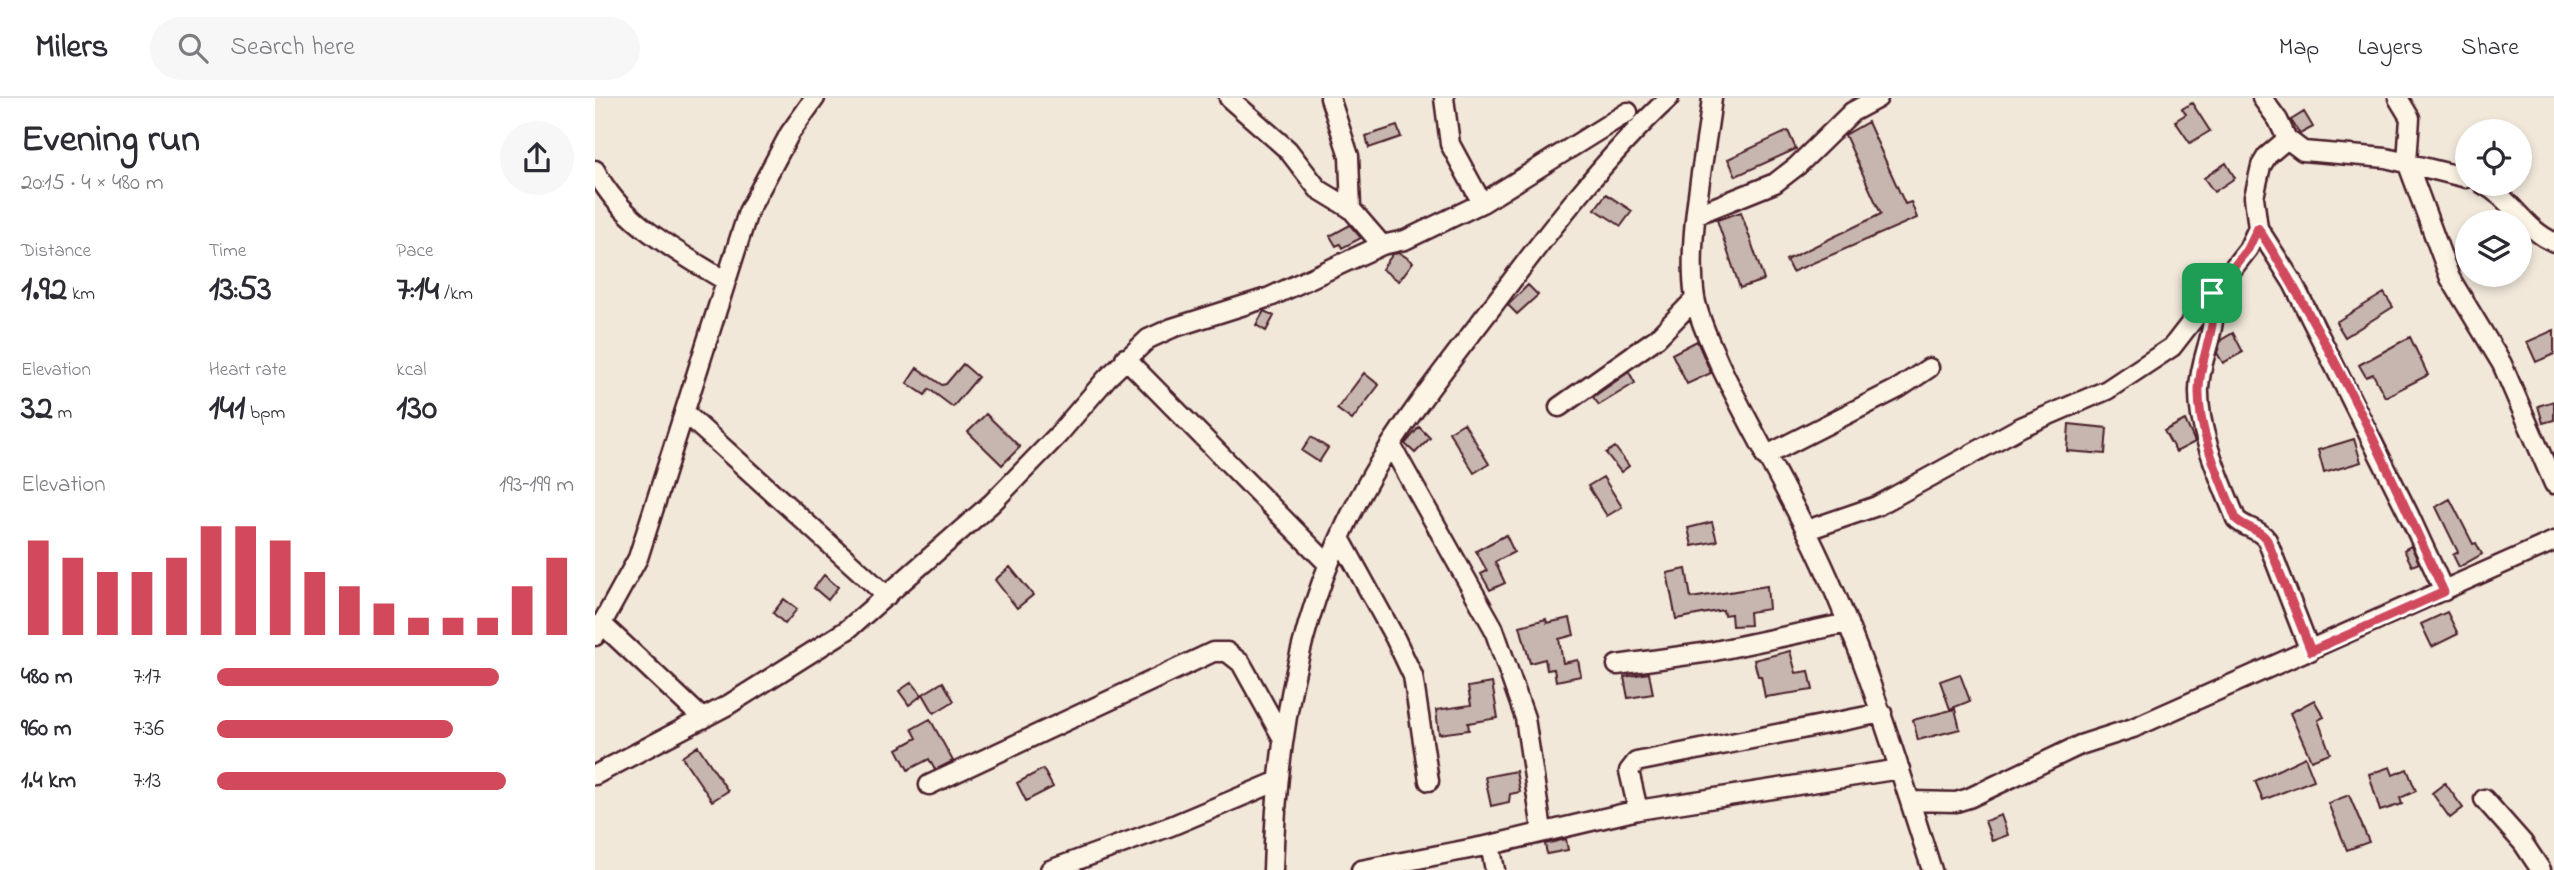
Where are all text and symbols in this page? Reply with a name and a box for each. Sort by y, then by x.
search box [150,17,640,80]
text: Milers [35,24,108,72]
icon: search [174,29,212,67]
text: Search here [230,29,355,67]
text: Map [2279,31,2319,66]
text: Layers [2357,31,2423,66]
text: Share [2461,31,2519,66]
text: Evening run [21,113,200,169]
map controls [2455,119,2532,287]
button: locate [2455,119,2532,196]
button: share [500,121,574,195]
text: 20:15 · 4 × 480 m [21,167,164,200]
button: layers [2455,210,2532,287]
text: Distance [21,238,91,265]
text: Time [209,238,246,265]
text: Pace [396,238,433,265]
pin [2182,263,2242,323]
text: 1.92 [21,265,67,316]
text: 13:53 [209,265,272,316]
text: 7:14 [396,265,439,316]
icon: arrive [2193,274,2231,312]
text: km [67,281,95,308]
text: /km [439,281,473,308]
text: Elevation [21,357,91,384]
text: Heart rate [209,357,287,384]
text: kcal [396,357,427,384]
text: 32 [21,384,53,435]
text: 141 [209,384,245,435]
text: 130 [396,384,437,435]
text: m [53,400,72,427]
text: bpm [245,400,285,427]
text: Elevation [21,469,106,502]
text: 193–199 m [499,469,574,502]
text: 480 m [21,661,73,694]
text: 7:17 [133,661,161,694]
text: 960 m [21,713,72,746]
text: 7:36 [133,713,164,746]
text: 1.4 km [21,765,76,798]
text: 7:13 [133,765,161,798]

